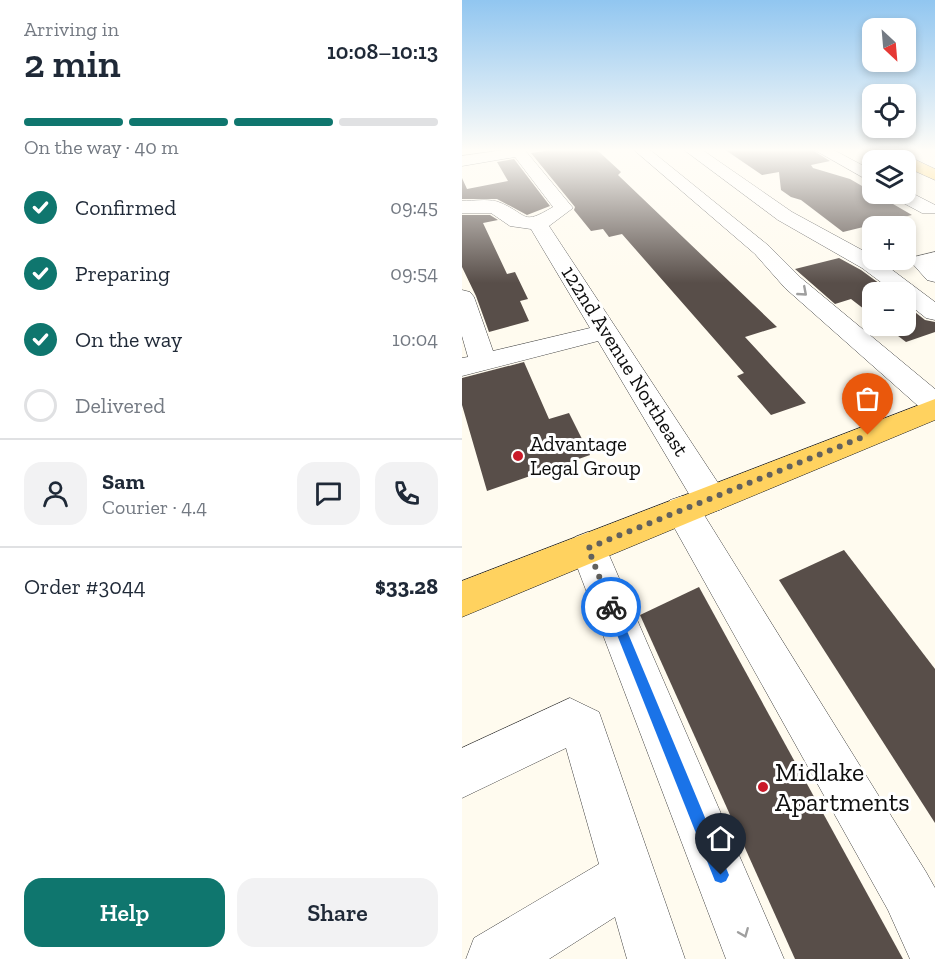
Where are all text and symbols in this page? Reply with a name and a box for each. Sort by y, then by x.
text: Arriving in [24,17,119,41]
north arrow [862,18,916,72]
map controls [862,18,916,336]
text: 10:08–10:13 [327,38,438,65]
text: 2 min [24,40,121,87]
button: locate [862,84,916,138]
text: On the way · 40 m [24,135,179,159]
button: layers [862,150,916,204]
icon: check [24,191,57,224]
text: Confirmed [75,194,176,221]
text: 09:45 [390,195,438,219]
button: + [862,216,916,270]
icon: check [24,257,57,290]
text: Preparing [75,260,170,287]
text: 09:54 [390,261,438,285]
street label: 122nd Avenue Northeast [557,261,694,461]
button: − [862,282,916,336]
one-way arrow [796,285,807,296]
icon: check [24,323,57,356]
text: On the way [75,326,182,353]
text: 10:04 [392,327,438,351]
pin [842,373,893,435]
icon: bag [851,382,884,415]
text: Delivered [75,392,165,419]
place label: Advantage Legal Group [530,431,641,480]
marker: Advantage Legal Group [511,449,525,463]
button: person [24,462,87,525]
button: chat [297,462,360,525]
button: phone [375,462,438,525]
text: Sam [102,468,145,495]
text: Courier · 4.4 [102,495,207,519]
text: Order #3044 [24,573,146,600]
text: $33.28 [375,573,438,600]
courier [581,577,641,637]
icon: bike [595,591,628,624]
place label: Midlake Apartments [775,756,910,818]
marker: Midlake Apartments [756,780,770,794]
pin [695,813,746,875]
icon: home [704,822,737,855]
button: Help [24,878,225,947]
button: Share [237,878,438,947]
one-way arrow [737,927,749,938]

